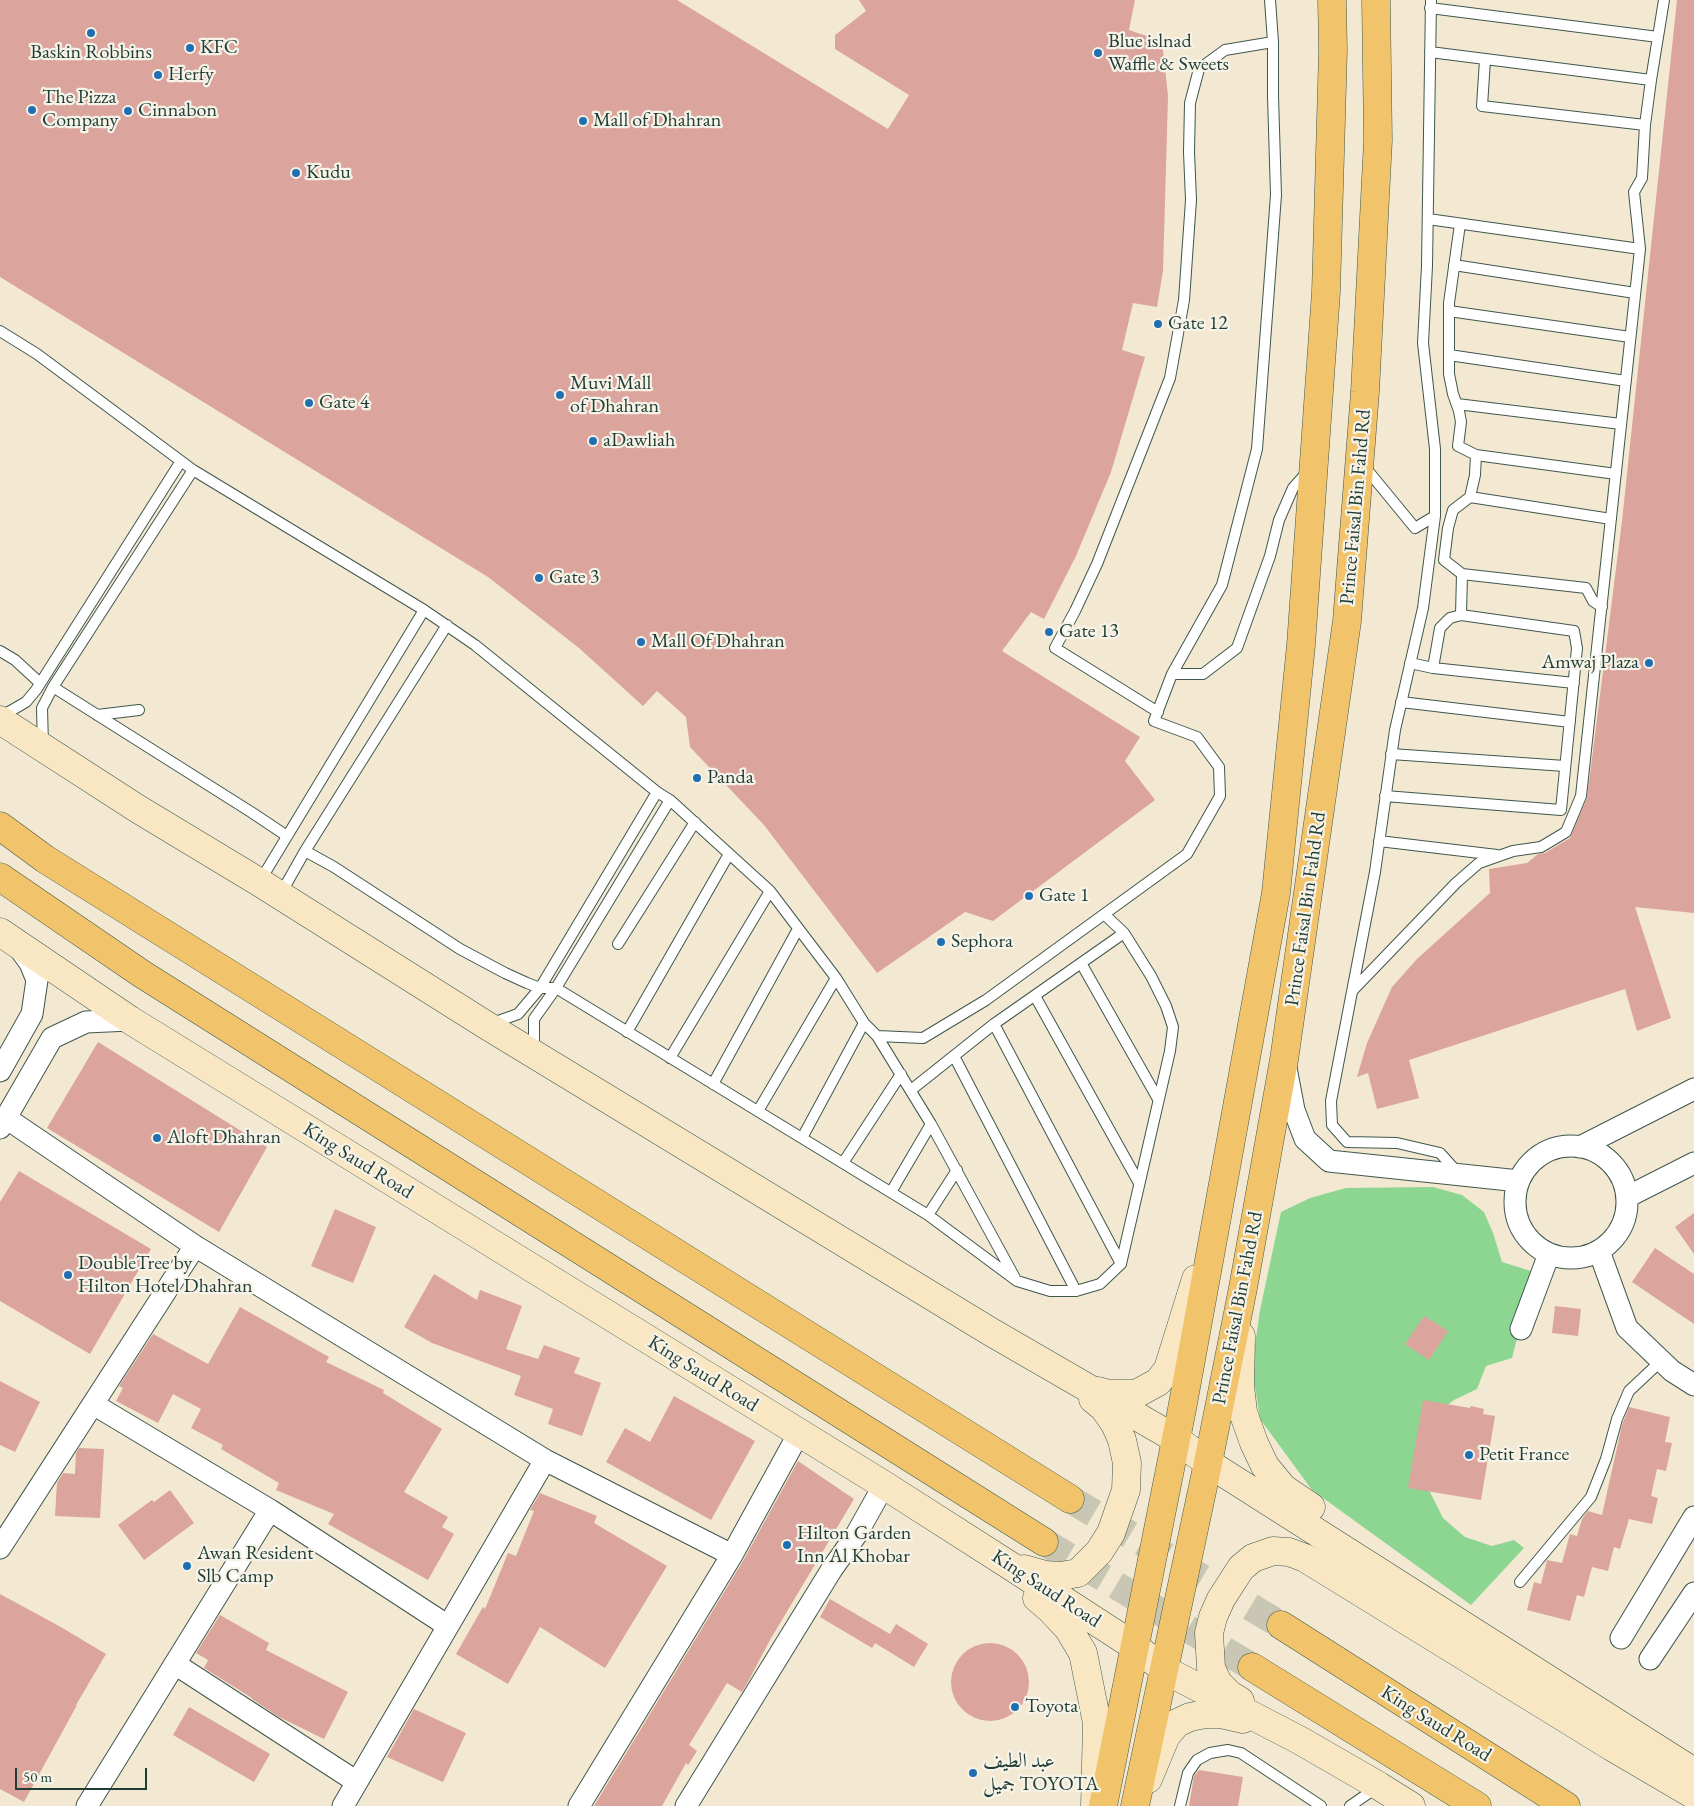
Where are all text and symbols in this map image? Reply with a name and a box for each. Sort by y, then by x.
marker: Baskin Robbins [85,27,97,39]
place label: Blue islnad Waffle & Sweets [1108,30,1229,77]
place label: KFC [200,36,238,60]
place label: Baskin Robbins [30,41,152,65]
marker: KFC [184,42,196,54]
marker: Blue islnad Waffle & Sweets [1092,47,1104,59]
place label: Herfy [168,63,214,87]
marker: Herfy [152,69,164,81]
place label: The Pizza Company [42,86,118,133]
place label: Cinnabon [138,99,217,123]
marker: The Pizza Company [26,104,38,116]
marker: Cinnabon [122,105,134,117]
place label: Mall of Dhahran [593,109,721,133]
marker: Mall of Dhahran [577,115,589,127]
place label: Kudu [306,161,351,185]
marker: Kudu [290,167,302,179]
place label: Gate 12 [1168,312,1228,336]
marker: Gate 12 [1152,318,1164,330]
place label: Muvi Mall of Dhahran [570,372,659,419]
marker: Muvi Mall of Dhahran [554,389,566,401]
place label: Gate 4 [319,391,369,415]
marker: Gate 4 [303,397,315,409]
street label: Prince Faisal Bin Fahd Rd [1336,408,1376,606]
place label: aDawliah [603,429,675,453]
marker: aDawliah [587,435,599,447]
place label: Gate 3 [549,566,599,590]
marker: Gate 3 [533,572,545,584]
place label: Gate 13 [1059,620,1119,644]
marker: Gate 13 [1043,626,1055,638]
place label: Mall Of Dhahran [651,630,785,654]
marker: Mall Of Dhahran [635,636,647,648]
place label: Amwaj Plaza [1541,651,1639,675]
marker: Amwaj Plaza [1643,657,1655,669]
place label: Panda [707,766,754,790]
marker: Panda [691,772,703,784]
street label: Prince Faisal Bin Fahd Rd [1280,810,1332,1008]
place label: Gate 1 [1039,884,1089,908]
marker: Gate 1 [1023,890,1035,902]
place label: Sephora [951,930,1013,954]
marker: Sephora [935,936,947,948]
street label: King Saud Road [298,1118,418,1204]
place label: Aloft Dhahran [167,1126,281,1150]
marker: Aloft Dhahran [151,1132,163,1144]
street label: Prince Faisal Bin Fahd Rd [1208,1209,1268,1407]
place label: DoubleTree by Hilton Hotel Dhahran [78,1252,252,1299]
marker: DoubleTree by Hilton Hotel Dhahran [62,1269,74,1281]
street label: King Saud Road [643,1331,763,1417]
place label: Petit France [1479,1443,1569,1467]
marker: Petit France [1463,1449,1475,1461]
place label: Hilton Garden Inn Al Khobar [797,1522,911,1569]
marker: Hilton Garden Inn Al Khobar [781,1539,793,1551]
place label: Awan Resident Slb Camp [197,1542,314,1589]
street label: King Saud Road [987,1545,1105,1633]
marker: Awan Resident Slb Camp [181,1560,193,1572]
street label: King Saud Road [1376,1681,1496,1767]
place label: Toyota [1025,1695,1078,1719]
marker: Toyota [1009,1701,1021,1713]
place label: عبد الطيف جميل TOYOTA [983,1750,1099,1797]
scale bar [18,1758,150,1790]
text: 50 m [23,1767,52,1786]
marker: عبد الطيف جميل TOYOTA [967,1767,979,1779]

